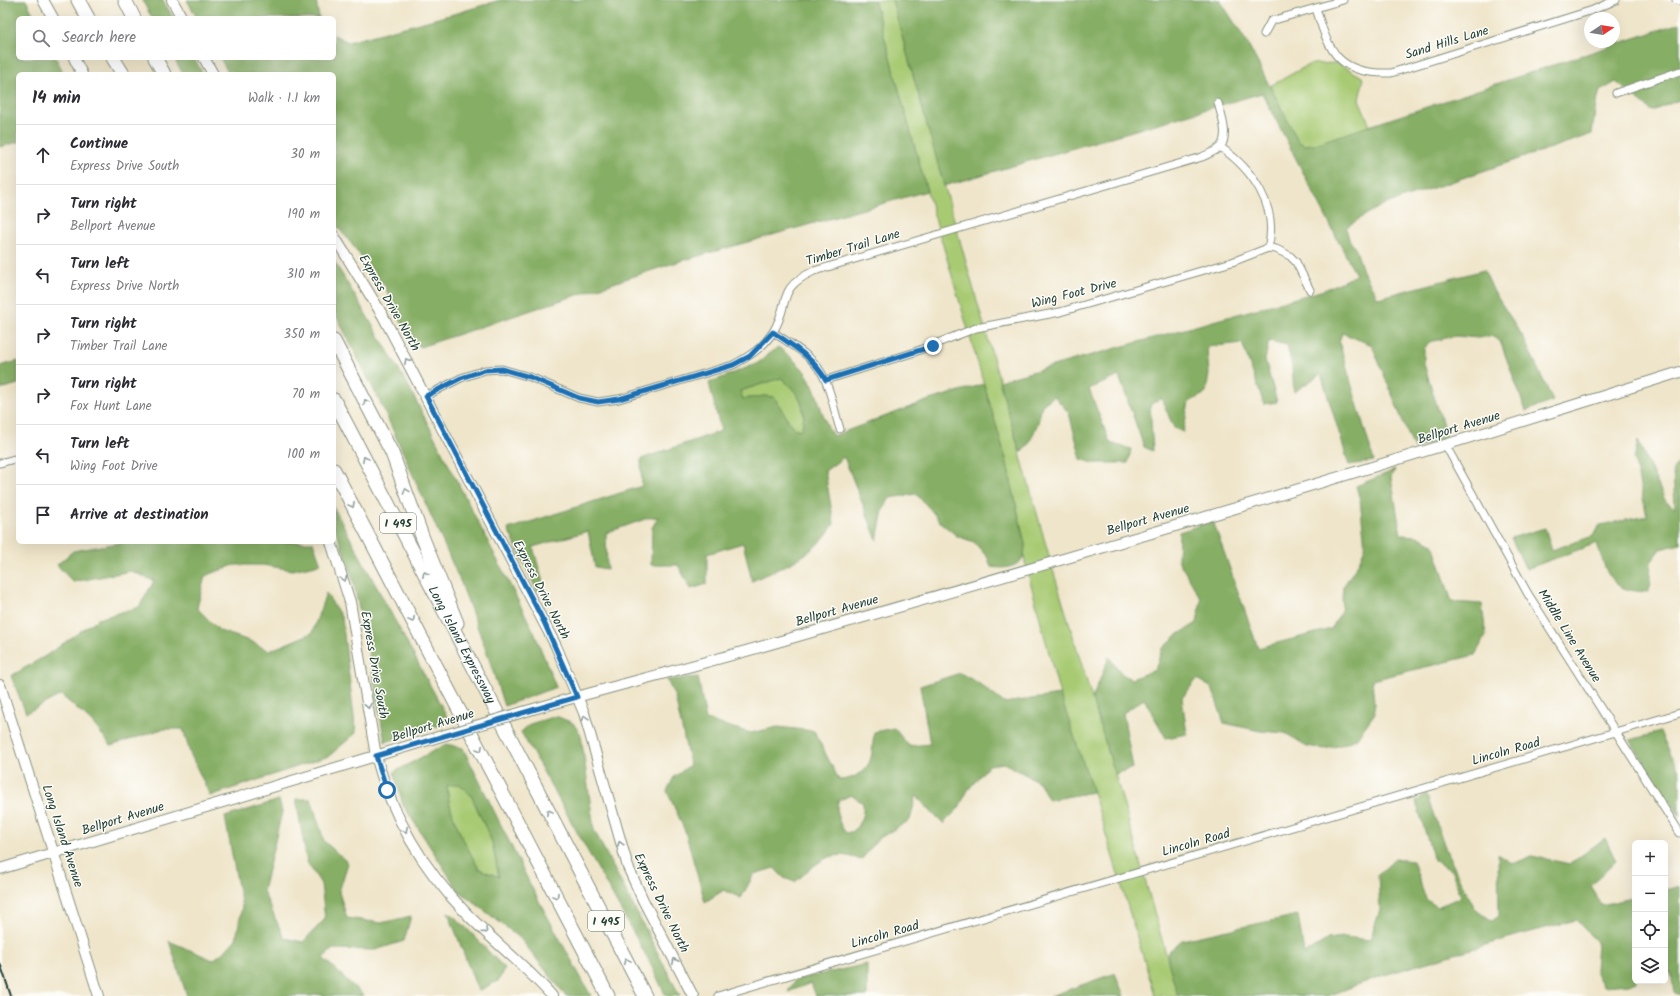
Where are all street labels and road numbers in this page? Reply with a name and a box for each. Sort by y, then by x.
street label: Sand Hills Lane [1403,20,1492,66]
street label: Timber Trail Lane [803,224,903,272]
street label: Express Drive North [353,250,425,356]
street label: Wing Foot Drive [1029,273,1119,315]
street label: Bellport Avenue [1415,405,1503,451]
street label: Bellport Avenue [1104,498,1192,542]
road number: I 495 [380,513,416,533]
street label: Express Drive North [507,537,575,643]
street label: Long Island Expressway [422,582,502,708]
street label: Middle Line Avenue [1532,585,1606,687]
street label: Bellport Avenue [793,589,881,633]
street label: Express Drive South [354,609,394,721]
street label: Bellport Avenue [389,703,477,749]
street label: Lincoln Road [1469,732,1543,772]
street label: Long Island Avenue [35,782,89,890]
street label: Bellport Avenue [79,796,167,842]
street label: Lincoln Road [1159,823,1233,863]
street label: Express Drive North [628,849,694,957]
road number: I 495 [588,911,624,931]
street label: Lincoln Road [848,915,922,955]

